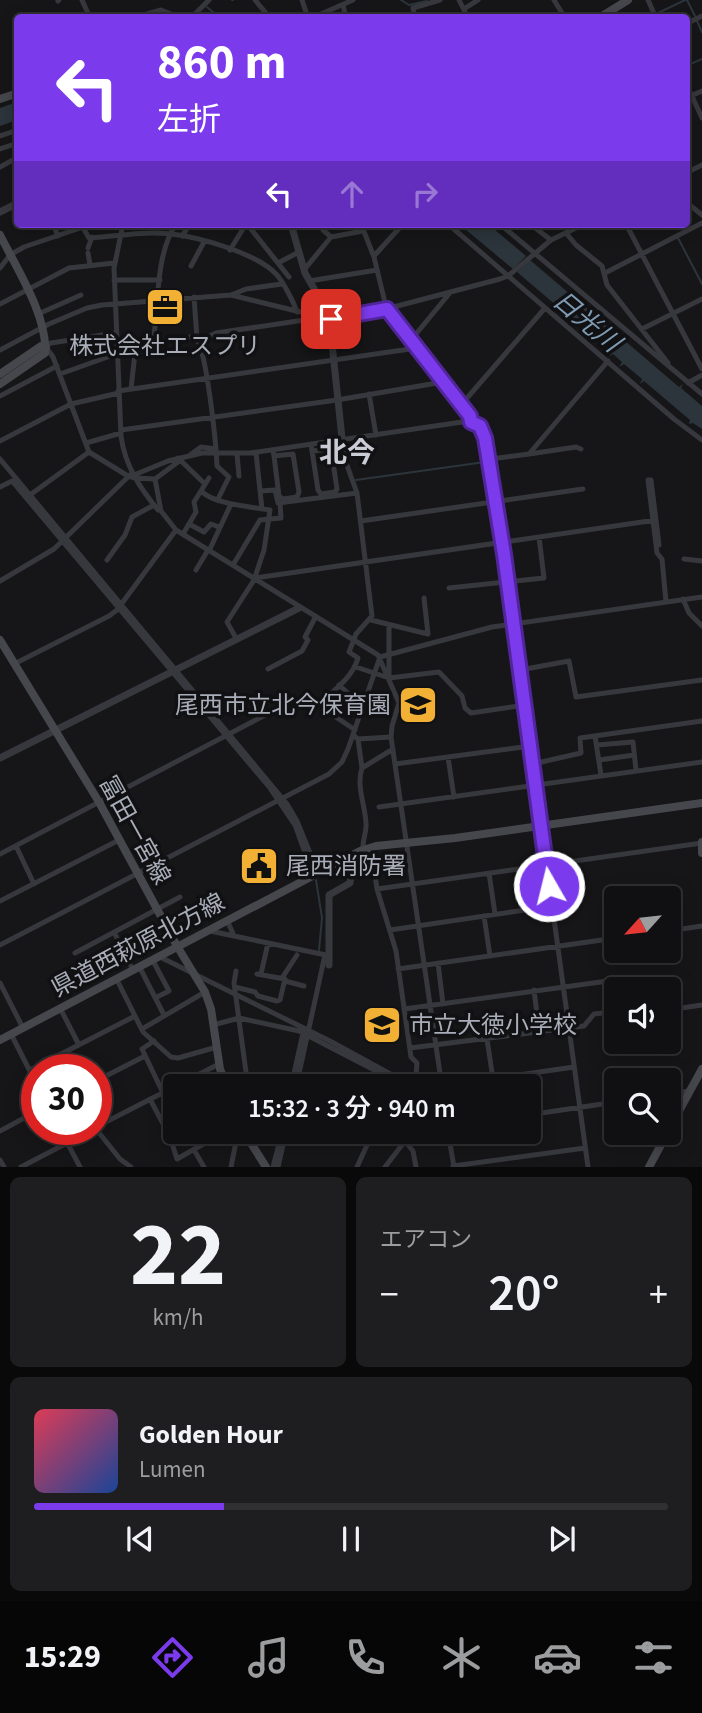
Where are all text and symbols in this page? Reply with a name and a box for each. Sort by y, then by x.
text: 860 m [157,28,286,98]
icon: left [42,42,133,133]
text: 左折 [157,97,221,143]
icon: left [260,175,298,213]
icon: ahead [333,175,371,213]
icon: right [406,175,444,213]
water label: 日光川 [545,282,631,363]
office icon: 株式会社エスプリ [144,286,186,328]
pin [301,289,361,349]
icon: arrive [312,300,350,338]
place label: 株式会社エスプリ [69,329,261,364]
district label: 北今 [319,433,375,473]
school or university icon: 尾西市立北今保育園 [397,684,439,726]
place label: 尾西市立北今保育園 [175,688,391,723]
street label: 冨田一宮線 [90,769,179,891]
public building icon: 尾西消防署 [238,845,280,887]
place label: 尾西消防署 [286,849,406,884]
position arrow [512,849,586,923]
street label: 県道西萩原北方線 [45,885,231,1006]
north arrow [604,886,681,962]
map controls [604,886,681,1145]
button: sound [604,977,681,1054]
school or university icon: 市立大徳小学校 [361,1004,403,1046]
place label: 市立大徳小学校 [409,1008,577,1043]
speed limit sign: 30 [21,1054,112,1145]
button: search [604,1068,681,1145]
text: 15:32 · 3 分 · 940 m [248,1090,456,1127]
text: 22 [130,1191,226,1320]
text: エアコン [380,1223,472,1256]
text: 20° [488,1257,560,1331]
text: − [380,1268,399,1322]
text: + [649,1268,668,1322]
text: km/h [152,1301,204,1334]
text: Golden Hour [139,1416,283,1453]
text: Lumen [139,1453,206,1486]
icon: previous [121,1520,159,1558]
icon: pause [332,1520,370,1558]
icon: next [543,1520,581,1558]
icon: directions [148,1633,197,1682]
icon: music [244,1633,293,1682]
icon: phone [341,1633,390,1682]
icon: climate [437,1633,486,1682]
icon: car [533,1633,582,1682]
icon: filters [629,1633,678,1682]
text: 15:29 [24,1634,101,1680]

